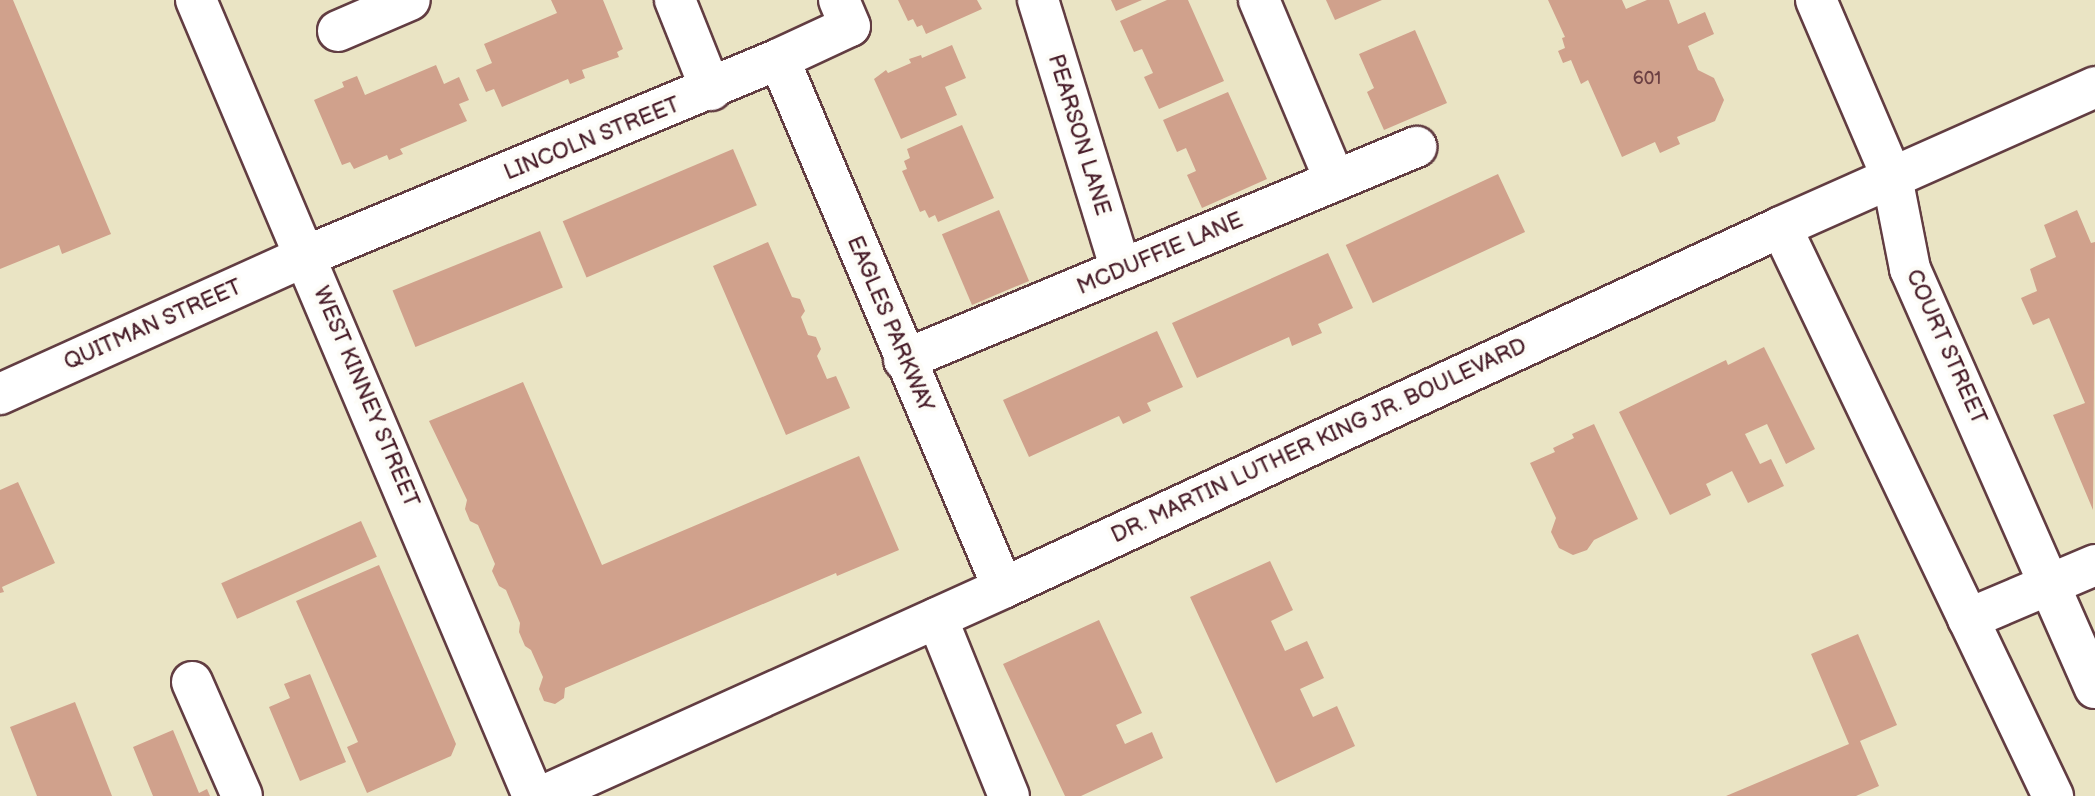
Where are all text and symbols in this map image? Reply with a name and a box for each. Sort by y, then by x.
street label: PEARSON LANE [1042,51,1116,219]
house number: 601 [1633,68,1661,90]
street label: LINCOLN STREET [500,92,684,186]
street label: MCDUFFIE LANE [1073,207,1247,301]
street label: EAGLES PARKWAY [841,232,939,416]
street label: COURT STREET [1900,265,1992,429]
street label: QUITMAN STREET [60,274,246,376]
street label: WEST KINNEY STREET [307,282,425,512]
street label: DR. MARTIN LUTHER KING JR. BOULEVARD [1107,333,1531,549]

